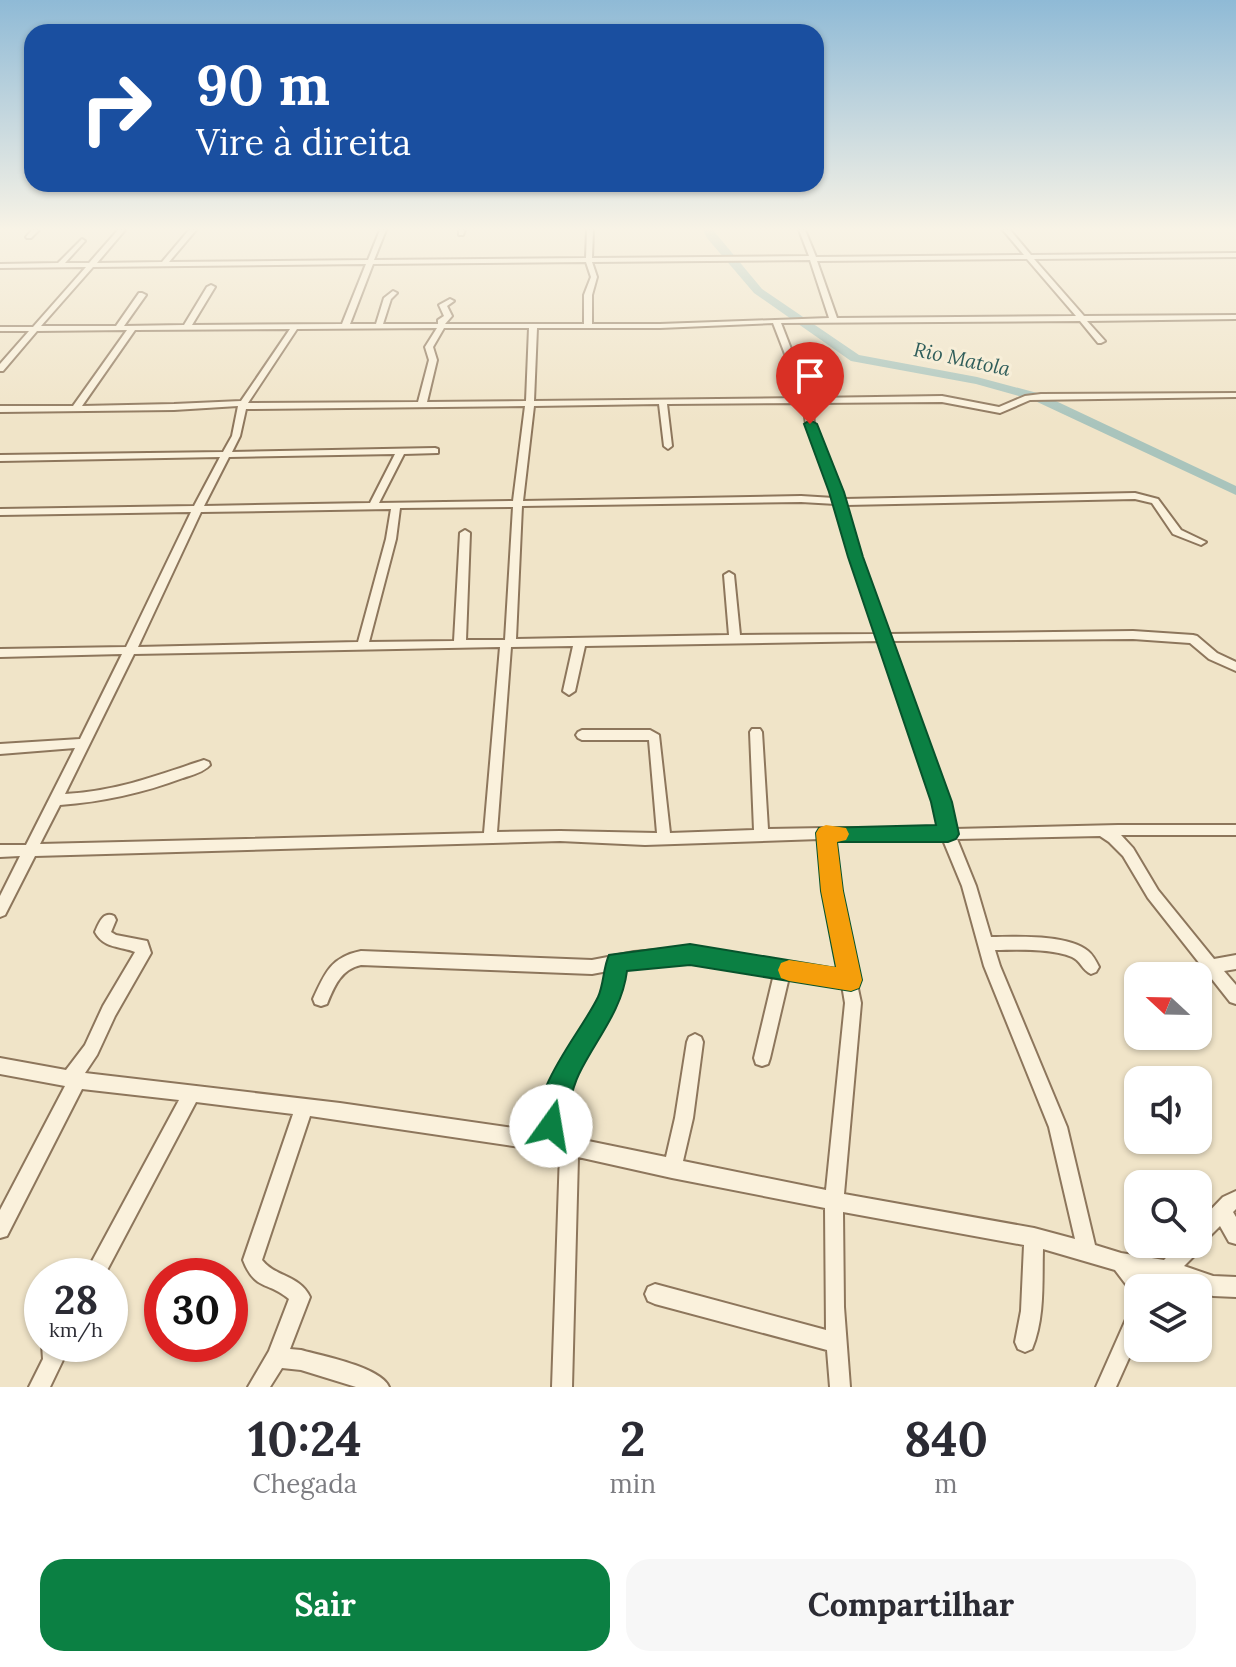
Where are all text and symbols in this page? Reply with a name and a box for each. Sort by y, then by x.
text: 90 m [196,49,330,120]
icon: right [64,56,168,160]
text: Vire à direita [196,119,411,165]
water label: Rio Matola [912,336,1013,381]
pin [776,342,844,424]
icon: arrive [788,354,832,398]
north arrow [1124,962,1212,1050]
map controls [1124,962,1212,1362]
button: sound [1124,1066,1212,1154]
position arrow [509,1084,593,1168]
button: search [1124,1170,1212,1258]
speed limit sign: 30 [144,1258,248,1362]
text: 28 [54,1274,98,1325]
button: layers [1124,1274,1212,1362]
text: km/h [49,1317,103,1342]
text: 10:24 [248,1408,362,1469]
text: 2 [620,1408,646,1469]
text: 840 [904,1408,988,1469]
text: Chegada [253,1467,357,1500]
text: min [610,1467,656,1500]
text: m [934,1467,958,1500]
button: Sair [40,1559,610,1651]
button: Compartilhar [626,1559,1196,1651]

